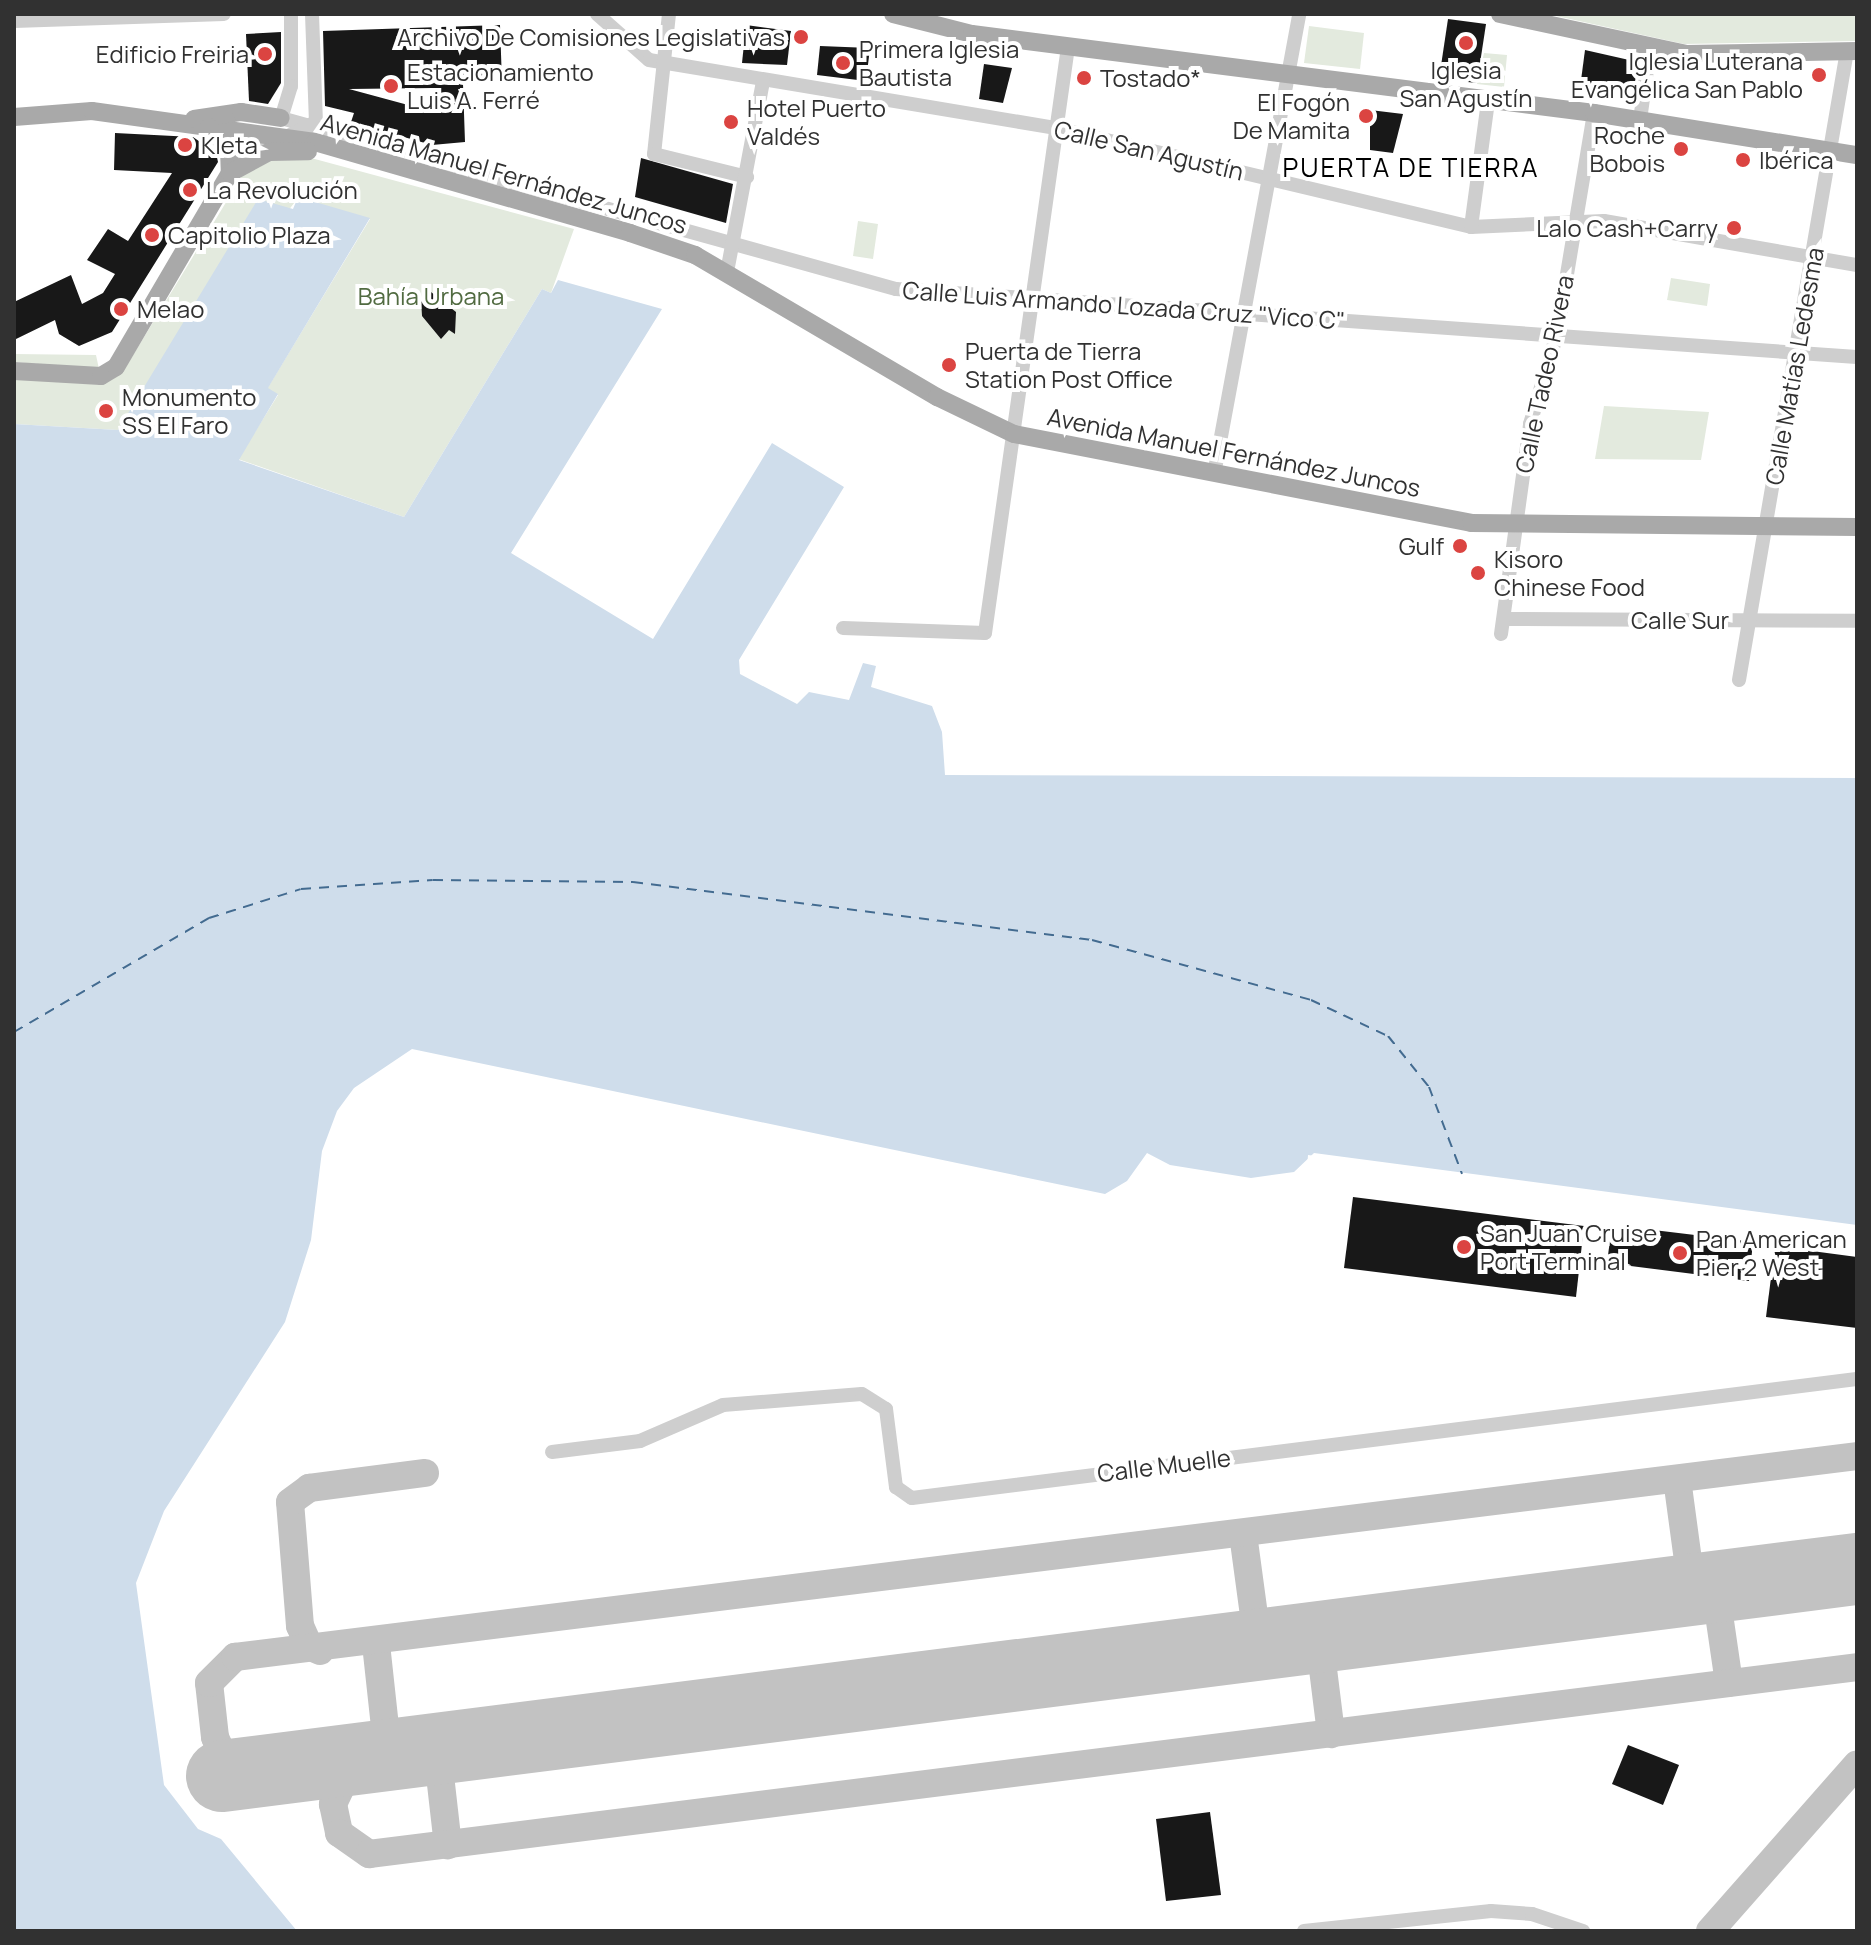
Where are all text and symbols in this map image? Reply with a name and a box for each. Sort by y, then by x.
place label: Archivo De Comisiones Legislativas [397,23,785,51]
marker: Archivo De Comisiones Legislativas [792,28,810,46]
marker: Iglesia San Agustín [1457,34,1475,52]
place label: Primera Iglesia Bautista [859,35,1019,91]
place label: Edificio Freiria [96,40,249,68]
marker: Edificio Freiria [256,45,274,63]
place label: Iglesia Luterana Evangélica San Pablo [1571,47,1803,103]
marker: Primera Iglesia Bautista [834,54,852,72]
place label: Iglesia San Agustín [1400,56,1532,112]
place label: Estacionamiento Luis A. Ferré [407,58,594,114]
place label: Tostado* [1100,64,1201,92]
marker: Iglesia Luterana Evangélica San Pablo [1810,66,1828,84]
marker: Tostado* [1075,69,1093,87]
marker: Estacionamiento Luis A. Ferré [382,77,400,95]
place label: El Fogón De Mamita [1233,88,1350,144]
place label: Hotel Puerto Valdés [747,94,886,150]
street label: Avenida Manuel Fernández Juncos [318,107,690,239]
marker: El Fogón De Mamita [1357,107,1375,125]
marker: Hotel Puerto Valdés [722,113,740,131]
street label: Calle San Agustín [1052,114,1246,186]
place label: Roche Bobois [1589,121,1665,177]
place label: Kleta [201,131,258,159]
marker: Kleta [176,136,194,154]
marker: Roche Bobois [1672,140,1690,158]
place label: Ibérica [1759,146,1834,174]
marker: Ibérica [1734,151,1752,169]
district label: PUERTA DE TIERRA [1283,152,1539,184]
place label: La Revolución [206,176,358,204]
marker: La Revolución [181,181,199,199]
place label: Lalo Cash+Carry [1536,214,1718,242]
marker: Lalo Cash+Carry [1725,219,1743,237]
place label: Capitolio Plaza [168,221,331,249]
marker: Capitolio Plaza [143,226,161,244]
street label: Calle Matías Ledesma [1759,245,1829,487]
street label: Calle Tadeo Rivera [1509,272,1579,476]
street label: Calle Luis Armando Lozada Cruz "Vico C" [902,275,1346,335]
park label: Bahía Urbana [358,282,504,310]
place label: Melao [137,295,204,323]
marker: Melao [112,300,130,318]
place label: Puerta de Tierra Station Post Office [965,337,1173,393]
marker: Puerta de Tierra Station Post Office [940,356,958,374]
place label: Monumento SS El Faro [122,383,256,439]
marker: Monumento SS El Faro [97,402,115,420]
street label: Avenida Manuel Fernández Juncos [1045,402,1423,502]
place label: Gulf [1399,532,1444,560]
marker: Gulf [1451,537,1469,555]
place label: Kisoro Chinese Food [1494,545,1645,601]
marker: Kisoro Chinese Food [1469,564,1487,582]
street label: Calle Sur [1631,606,1729,634]
place label: San Juan Cruise Port Terminal [1480,1219,1657,1275]
place label: Pan American Pier 2 West [1696,1225,1847,1281]
marker: San Juan Cruise Port Terminal [1455,1238,1473,1256]
marker: Pan American Pier 2 West [1671,1244,1689,1262]
street label: Calle Muelle [1096,1443,1232,1487]

